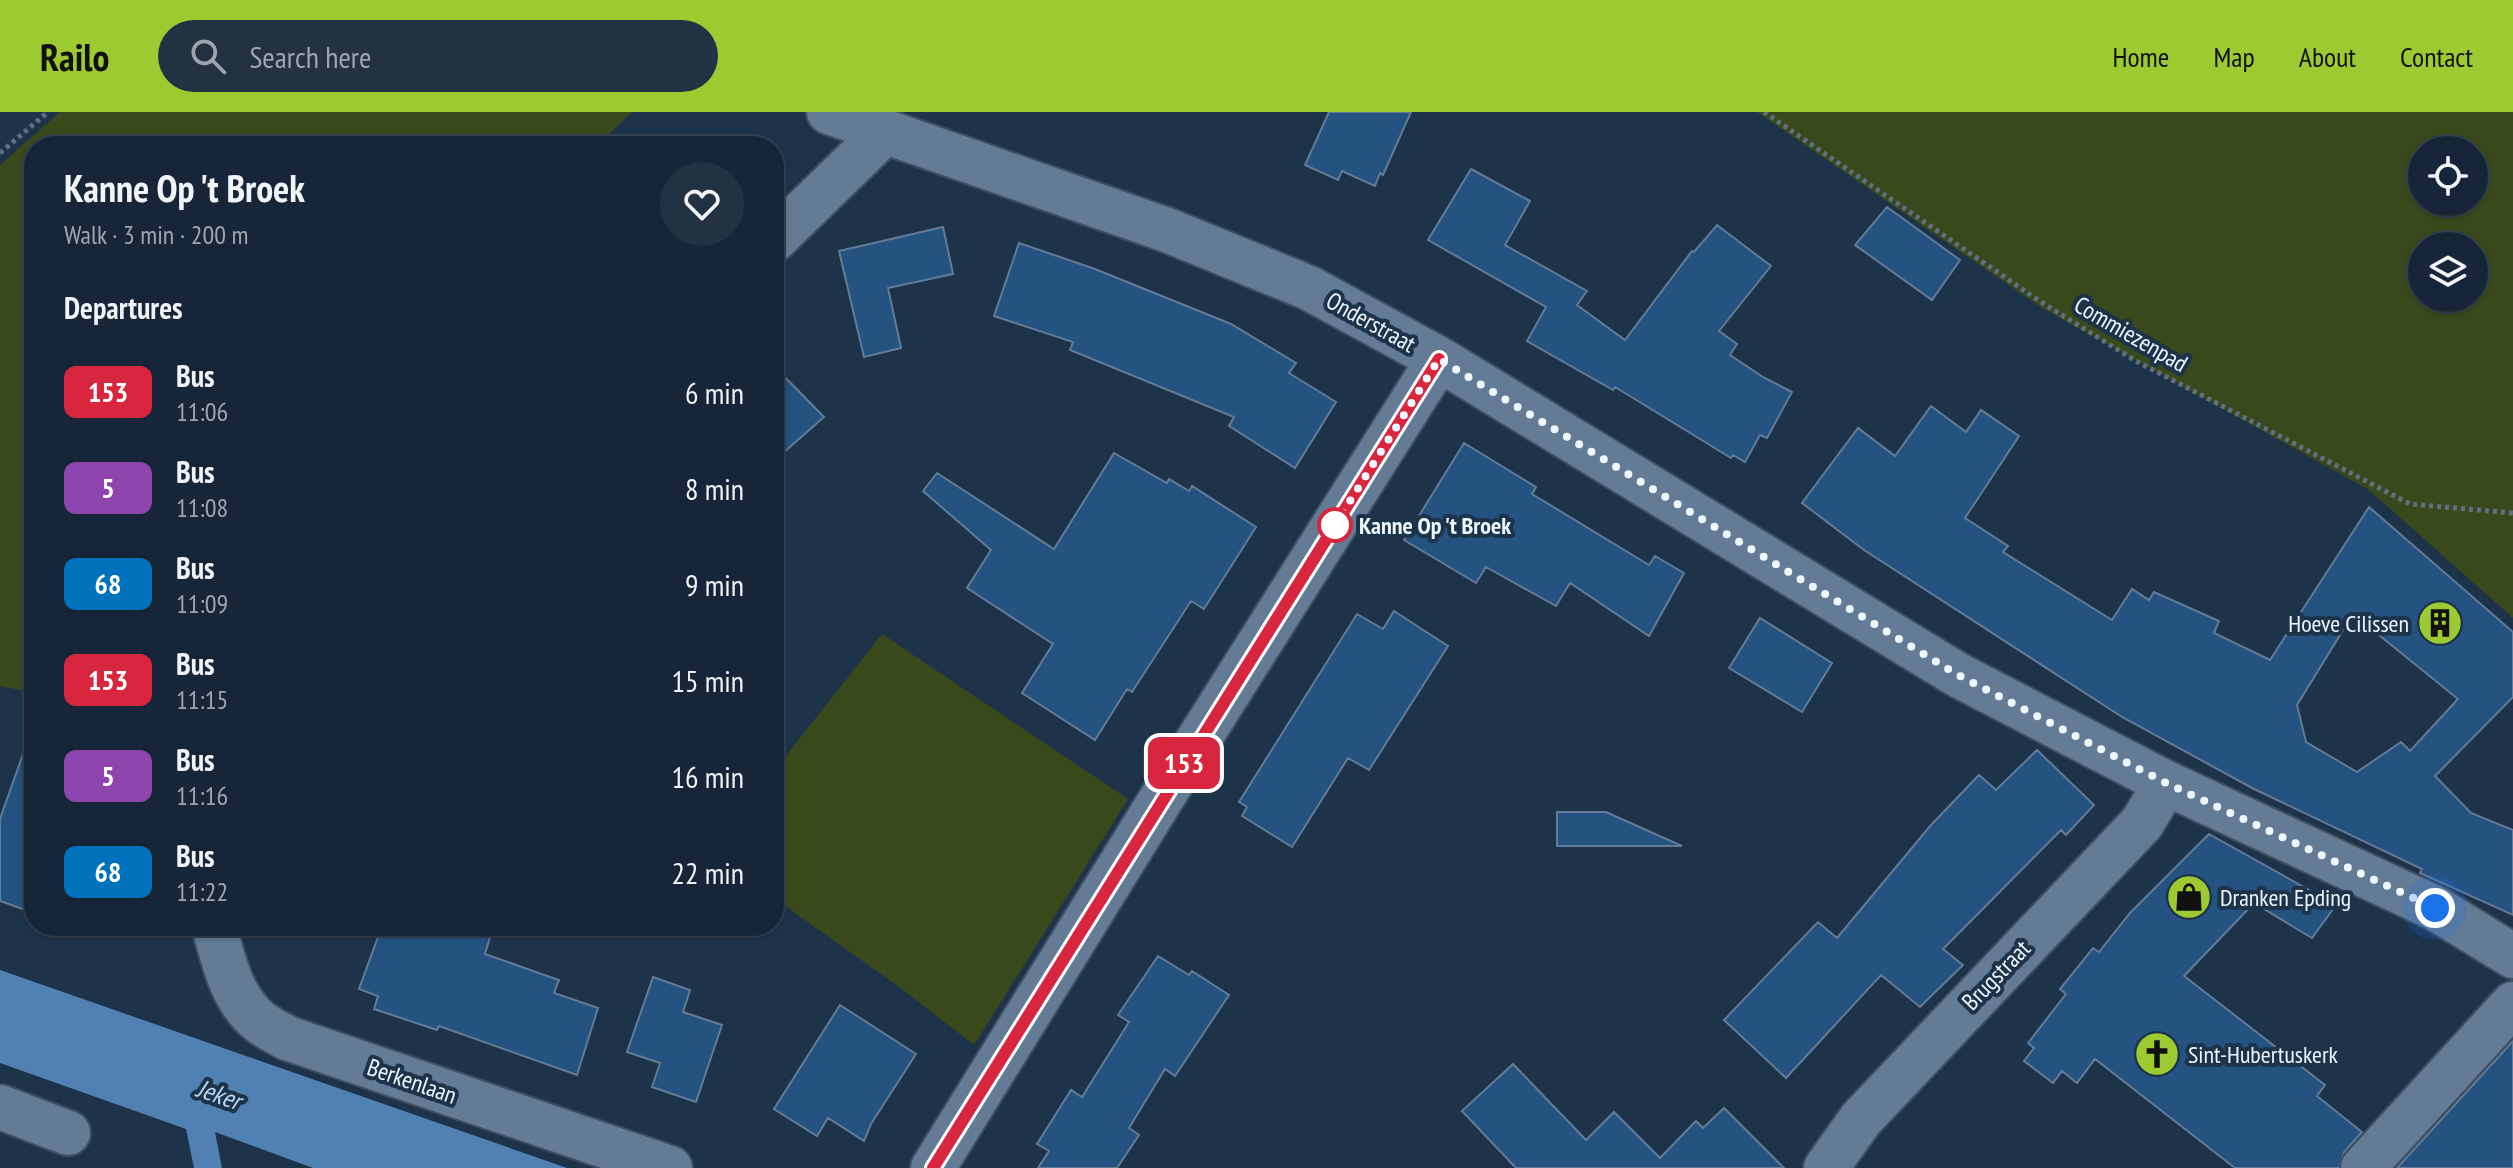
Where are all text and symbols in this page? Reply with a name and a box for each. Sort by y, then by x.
search box [158,20,718,92]
text: Railo [40,32,110,81]
icon: search [186,34,230,78]
text: Search here [250,37,371,76]
text: Home [2113,38,2169,75]
text: Map [2213,38,2255,75]
text: About [2299,38,2356,75]
text: Contact [2400,38,2473,75]
map controls [2408,136,2488,312]
button: locate [2408,136,2488,216]
button: heart [660,162,744,246]
text: Kanne Op 't Broek [64,163,305,212]
text: Walk · 3 min · 200 m [64,218,248,251]
button: layers [2408,232,2488,312]
street label: Onderstraat [1321,285,1422,359]
text: Departures [64,288,182,327]
street label: Commiezenpad [2069,289,2193,379]
text: Bus [176,356,215,395]
text: 153 [88,373,128,410]
text: 6 min [685,373,744,412]
text: 11:06 [176,395,228,428]
text: Bus [176,452,215,491]
text: 5 [101,469,115,506]
text: 8 min [685,469,744,508]
text: 11:08 [176,491,228,524]
marker: Kanne Op 't Broek [1318,508,1352,542]
place label: Kanne Op 't Broek [1359,510,1511,541]
text: Bus [176,548,215,587]
text: 68 [95,565,121,602]
text: 9 min [685,565,744,604]
text: 11:09 [176,587,228,620]
building icon: Hoeve Cilissen [2416,599,2464,647]
place label: Hoeve Cilissen [2288,608,2409,639]
text: Bus [176,644,215,683]
text: 153 [88,661,128,698]
text: 15 min [671,661,744,700]
text: 11:15 [176,683,228,716]
line badge: 153 [1138,737,1230,789]
text: Bus [176,740,215,779]
text: 153 [1164,744,1204,781]
text: 5 [101,757,115,794]
text: 16 min [671,757,744,796]
text: 11:16 [176,779,228,812]
text: Bus [176,836,215,875]
text: 68 [95,853,121,890]
text: 22 min [671,853,744,892]
shop icon: Dranken Epding [2165,873,2213,921]
text: 11:22 [176,875,228,908]
place label: Dranken Epding [2220,882,2351,913]
your location [2415,888,2455,928]
street label: Brugstraat [1955,933,2037,1017]
church icon: Sint-Hubertuskerk [2133,1030,2181,1078]
place label: Sint-Hubertuskerk [2188,1039,2338,1070]
street label: Berkenlaan [363,1051,461,1111]
water label: Jeker [192,1071,249,1118]

